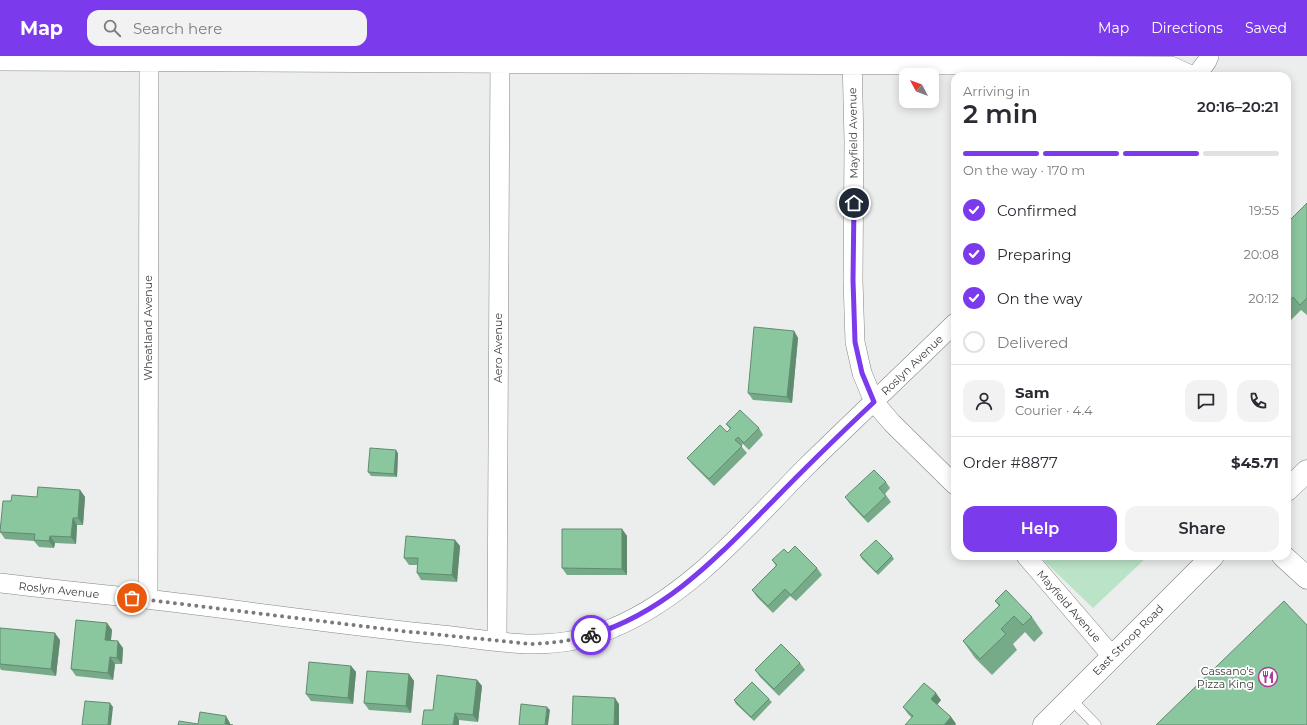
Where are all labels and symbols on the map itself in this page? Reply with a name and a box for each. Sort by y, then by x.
north arrow [899,68,939,108]
street label: Mayfield Avenue [845,87,861,179]
pin [837,186,871,220]
street label: Wheatland Avenue [141,275,155,381]
street label: Aero Avenue [491,313,505,383]
street label: Roslyn Avenue [878,332,946,398]
street label: Mayfield Avenue [1034,567,1104,645]
street label: Roslyn Avenue [18,579,100,601]
pin [115,581,149,615]
street label: East Stroop Road [1090,602,1166,678]
courier [571,615,611,655]
place label: Cassano's Pizza King [1197,664,1255,691]
restaurant icon: Cassano's Pizza King [1257,666,1279,688]

